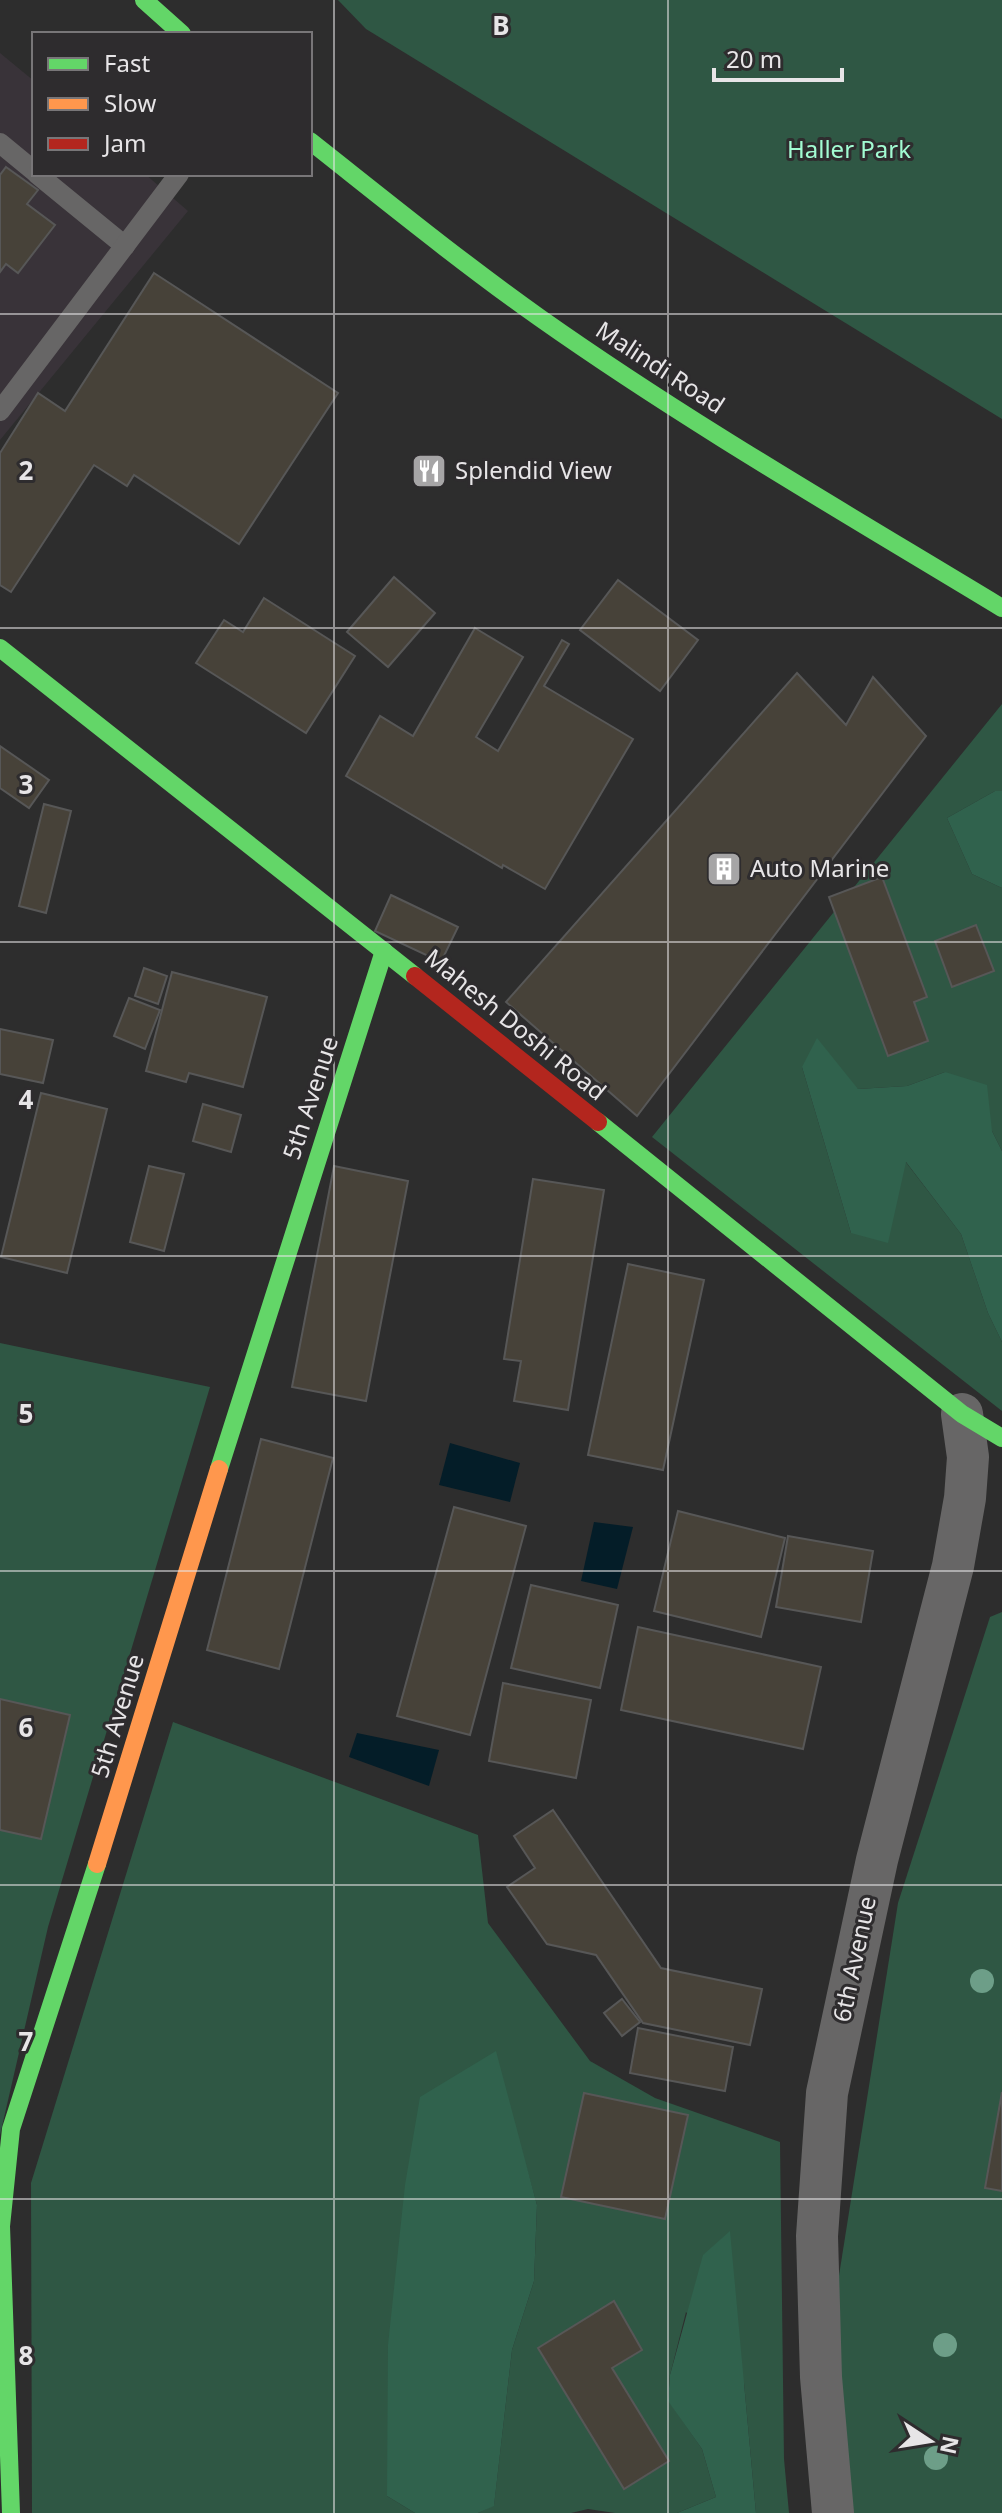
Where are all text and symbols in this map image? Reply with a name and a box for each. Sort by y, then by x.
text: B [492,7,510,43]
legend [32,32,312,176]
scale bar [714,32,842,82]
text: 20 m [726,42,782,75]
text: Fast [104,46,150,79]
text: Slow [104,86,156,119]
text: Jam [102,126,146,159]
park label: Haller Park [787,132,911,165]
street label: Malindi Road [590,313,732,421]
text: 2 [19,452,34,488]
restaurant icon: Splendid View [410,452,448,490]
place label: Splendid View [455,453,612,486]
text: 3 [19,766,33,802]
building icon: Auto Marine [705,850,743,888]
place label: Auto Marine [750,851,889,884]
street label: Mahesh Doshi Road [418,940,614,1107]
street label: 5th Avenue [274,1032,345,1163]
text: 4 [19,1081,34,1117]
text: 5 [19,1395,33,1431]
street label: 5th Avenue [82,1650,151,1781]
text: 6 [19,1709,34,1745]
street label: 6th Avenue [824,1893,883,2025]
text: 7 [19,2023,34,2059]
text: 8 [19,2337,33,2373]
north arrow [890,2401,970,2481]
text: N [934,2433,967,2457]

